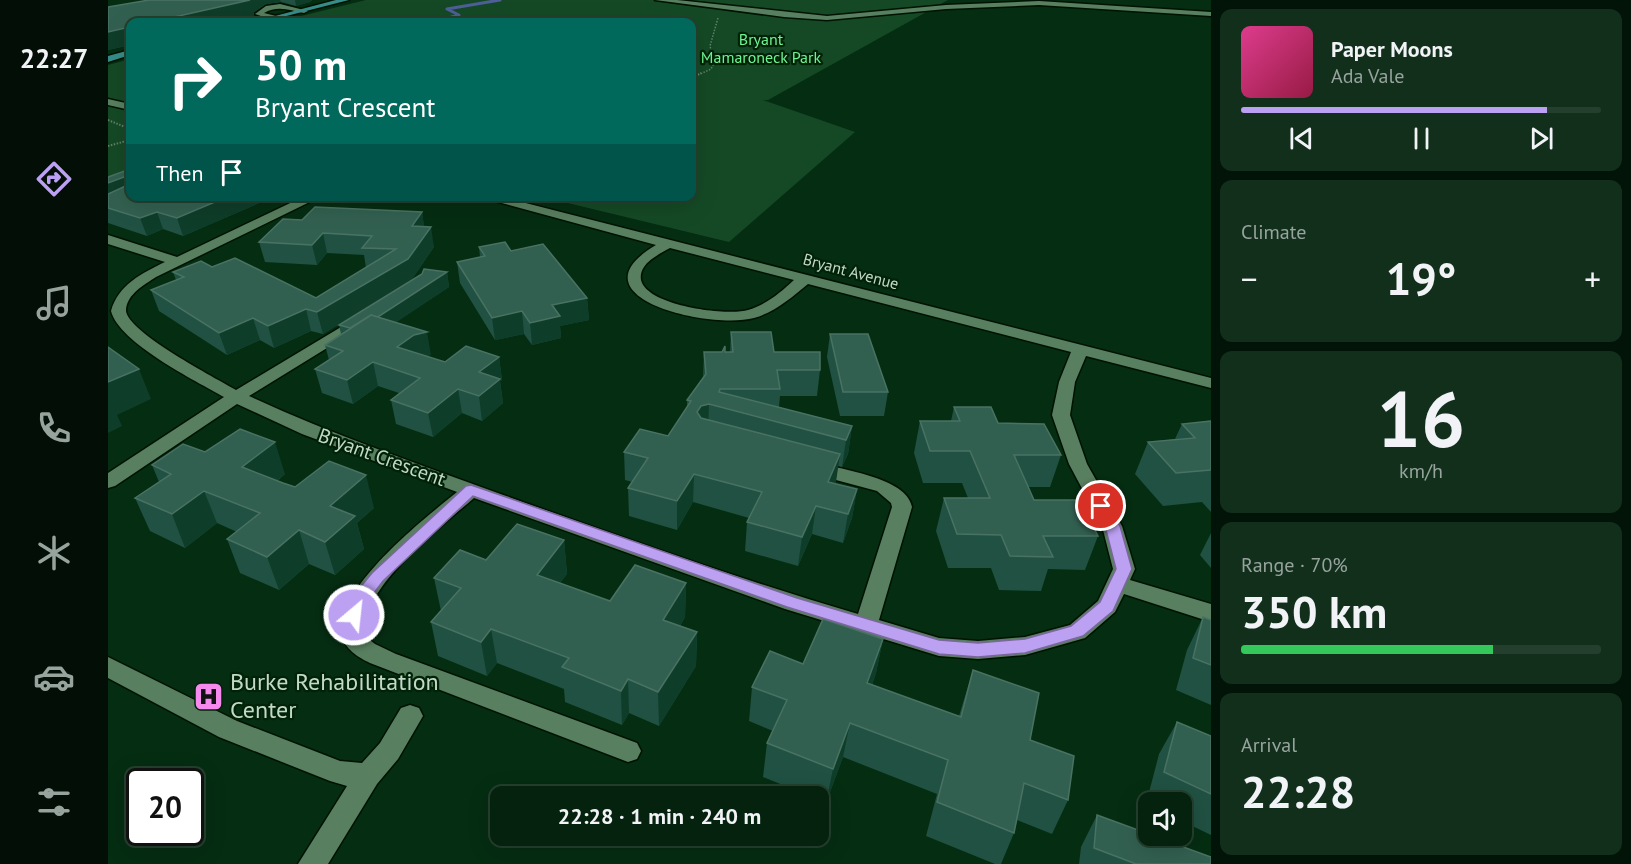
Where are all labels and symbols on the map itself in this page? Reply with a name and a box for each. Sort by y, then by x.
park label: Bryant Mamaroneck Park [701,29,822,67]
street label: Bryant Avenue [801,249,901,293]
street label: Bryant Crescent [315,422,449,492]
pin [1075,480,1126,531]
position arrow [322,583,386,647]
place label: Burke Rehabilitation Center [230,666,439,725]
hospital icon: Burke Rehabilitation Center [193,680,225,712]
speed limit sign: 20 [126,768,204,846]

